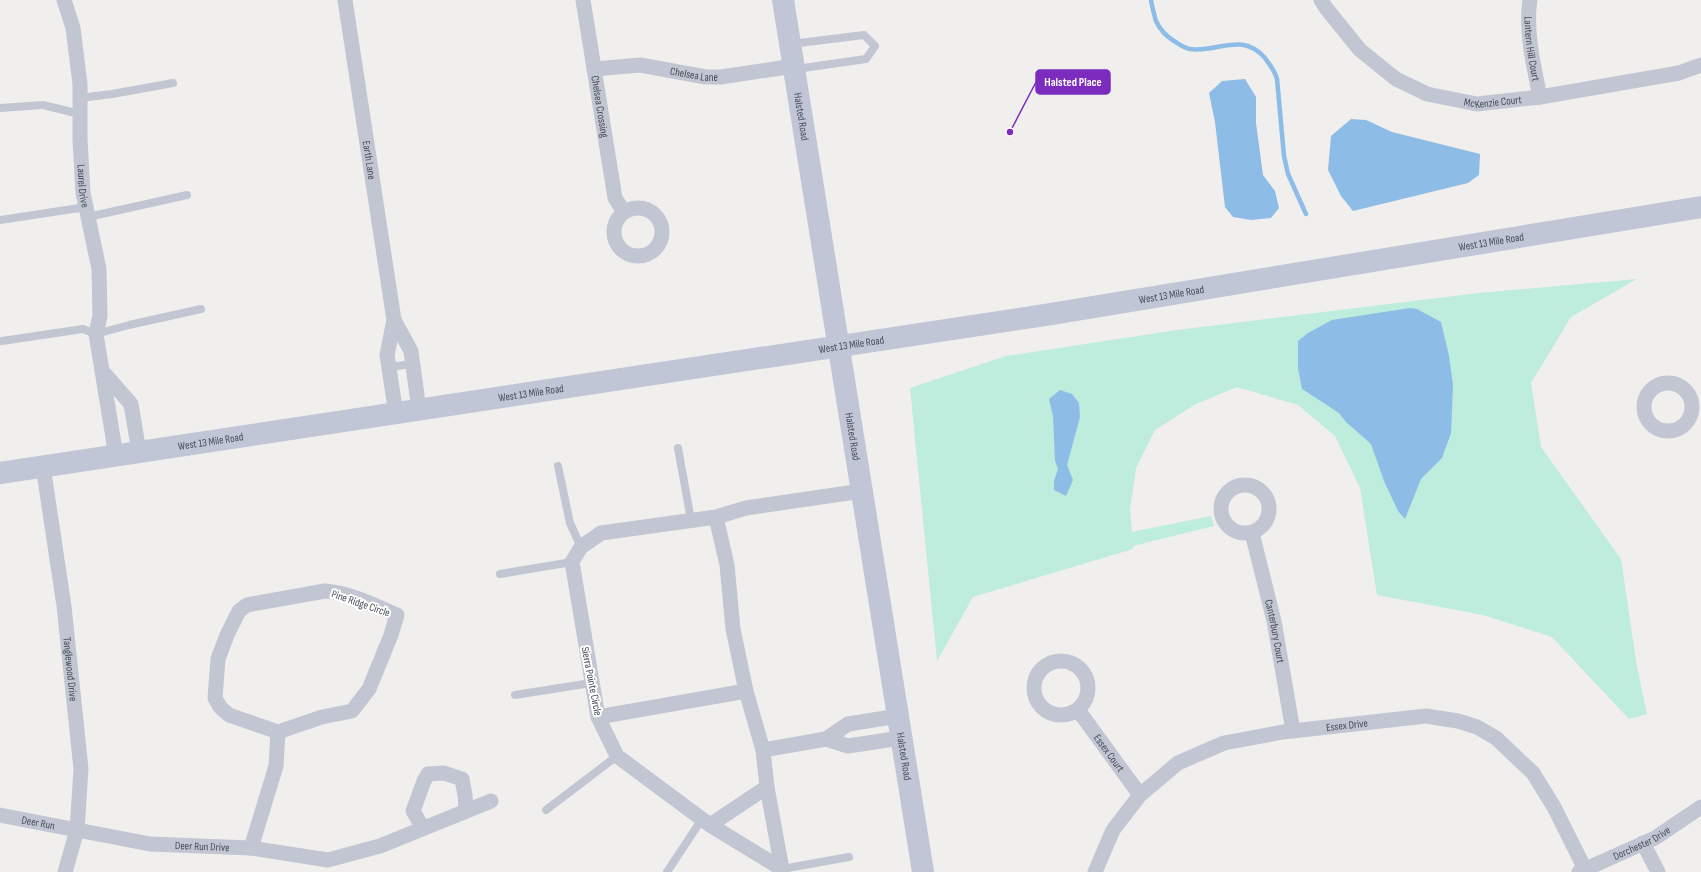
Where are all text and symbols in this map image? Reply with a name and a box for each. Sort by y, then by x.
street label: Lantern Hill Court [1522,16,1543,83]
street label: Chelsea Lane [669,65,718,84]
callout: Halsted Place [1036,70,1110,94]
street label: Chelsea Crossing [588,75,611,139]
text: Halsted Place [1044,75,1102,90]
street label: Halsted Road [791,92,812,142]
street label: McKenzie Court [1463,93,1523,111]
street label: Earth Lane [360,140,378,181]
street label: Laurel Drive [74,164,92,209]
street label: West 13 Mile Road [1458,230,1525,254]
street label: West 13 Mile Road [1138,283,1205,306]
street label: West 13 Mile Road [818,333,885,356]
street label: West 13 Mile Road [497,382,565,405]
street label: Halsted Road [842,412,863,462]
street label: West 13 Mile Road [177,430,245,453]
street label: Pine Ridge Circle [330,587,392,620]
street label: Canterbury Court [1262,598,1287,665]
street label: Tanglewood Drive [60,636,80,702]
street label: Sierra Pointe Circle [578,645,605,717]
street label: Essex Drive [1325,717,1368,734]
street label: Halsted Road [894,732,914,782]
street label: Essex Court [1091,732,1127,775]
street label: Deer Run [20,813,56,833]
street label: Dorchester Drive [1611,824,1673,863]
street label: Deer Run Drive [175,839,230,854]

